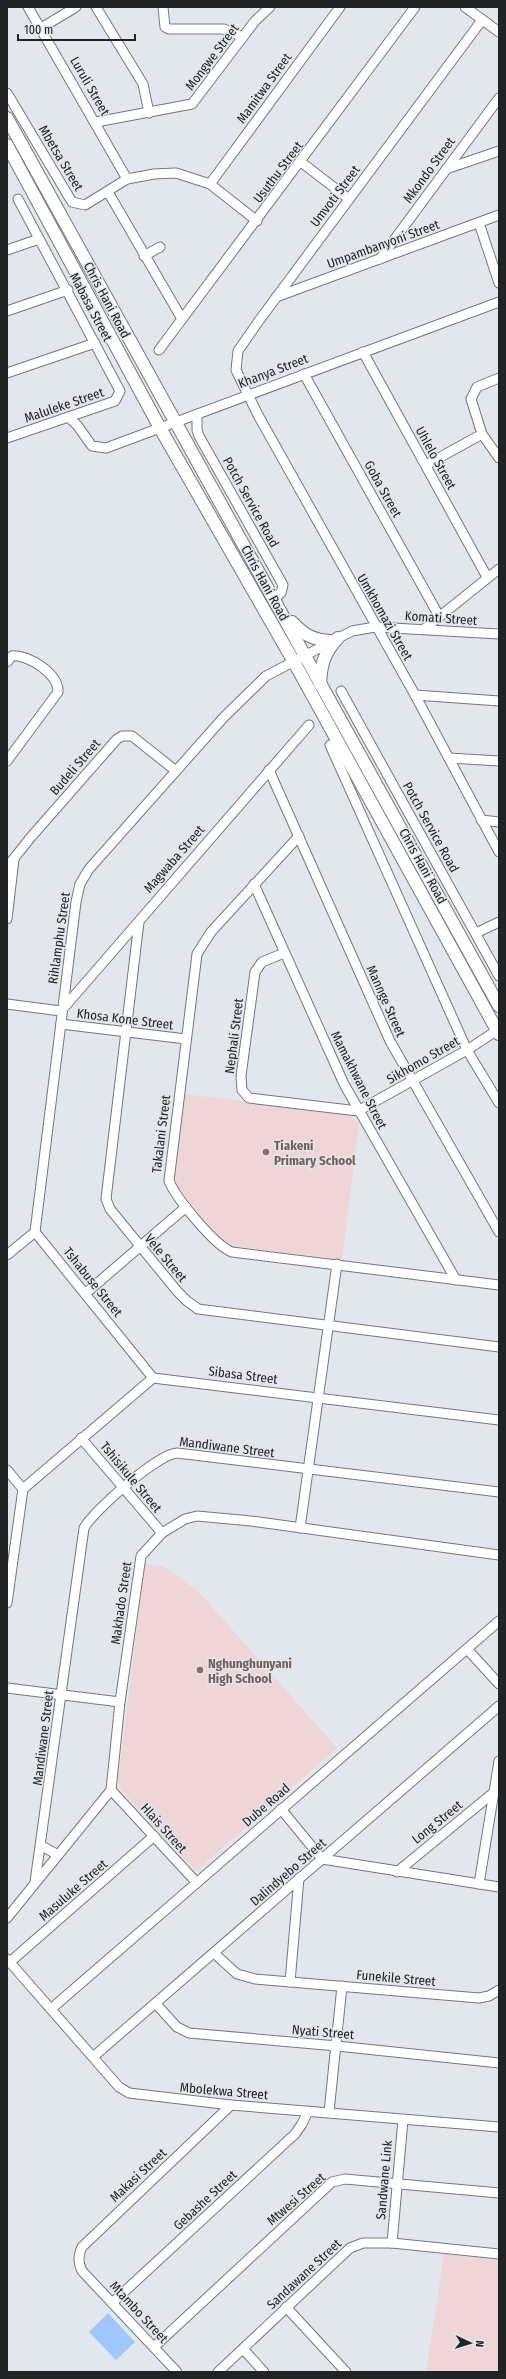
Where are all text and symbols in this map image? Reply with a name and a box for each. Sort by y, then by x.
scale bar [18,16,135,42]
street label: Mongwe Street [182,20,242,93]
text: 100 m [24,23,53,37]
street label: Mamitwa Street [234,49,295,126]
street label: Luruli Street [67,54,113,119]
street label: Mbetsa Street [36,123,87,194]
street label: Mkondo Street [400,134,458,206]
street label: Usuthu Street [250,138,306,206]
street label: Umvoti Street [307,162,363,230]
street label: Umpambanyoni Street [325,216,442,271]
street label: Chris Hani Road [81,259,133,341]
street label: Mabasa Street [67,270,116,345]
street label: Khanya Street [236,350,311,391]
street label: Maluleke Street [22,384,106,426]
street label: Uhlelo Street [413,424,460,493]
street label: Potch Service Road [220,454,282,550]
street label: Goba Street [361,458,405,521]
street label: Chris Hani Road [238,543,292,623]
street label: Umkhomazi Street [354,571,416,663]
street label: Komati Street [404,608,478,628]
street label: Budeli Street [47,735,104,798]
street label: Potch Service Road [400,779,462,875]
street label: Magwaba Street [141,822,208,896]
street label: Chris Hani Road [396,826,450,906]
street label: Rihlamphu Street [45,890,73,985]
street label: Mannge Street [364,963,409,1040]
street label: Nephali Street [222,997,246,1075]
street label: Khosa Kone Street [76,1006,175,1032]
street label: Mamakhwane Street [328,1029,391,1132]
street label: Sikhomo Street [384,1033,463,1087]
street label: Takalani Street [149,1093,173,1174]
place label: Tiakeni Primary School [274,1138,356,1168]
marker: Tiakeni Primary School [261,1147,271,1157]
street label: Vele Street [142,1231,191,1285]
street label: Tshabuse Street [60,1244,126,1320]
street label: Sibasa Street [208,1363,279,1387]
street label: Mandiwane Street [179,1434,276,1460]
street label: Tshisikule Street [97,1439,165,1516]
street label: Makhado Street [108,1560,134,1646]
place label: Nghunghunyani High School [208,1656,292,1686]
marker: Nghunghunyani High School [195,1665,205,1675]
street label: Mandiwane Street [30,1689,56,1786]
street label: Dube Road [239,1780,293,1830]
street label: Long Street [409,1797,466,1847]
street label: Hlais Street [138,1800,191,1856]
street label: Dalindyebo Street [247,1835,329,1909]
street label: Masuluke Street [36,1856,111,1924]
street label: Funekile Street [356,1967,437,1989]
street label: Nyati Street [291,2022,355,2042]
street label: Mbolekwa Street [179,2080,270,2102]
street label: Sandwane Link [373,2139,395,2220]
street label: Makasi Street [107,2145,170,2205]
street label: Gebashe Street [170,2166,240,2233]
street label: Mtwesi Street [264,2169,329,2228]
street label: Sandawane Street [264,2235,345,2312]
street label: Mtambo Street [107,2278,172,2346]
north arrow [450,2323,490,2363]
text: N [473,2340,486,2347]

